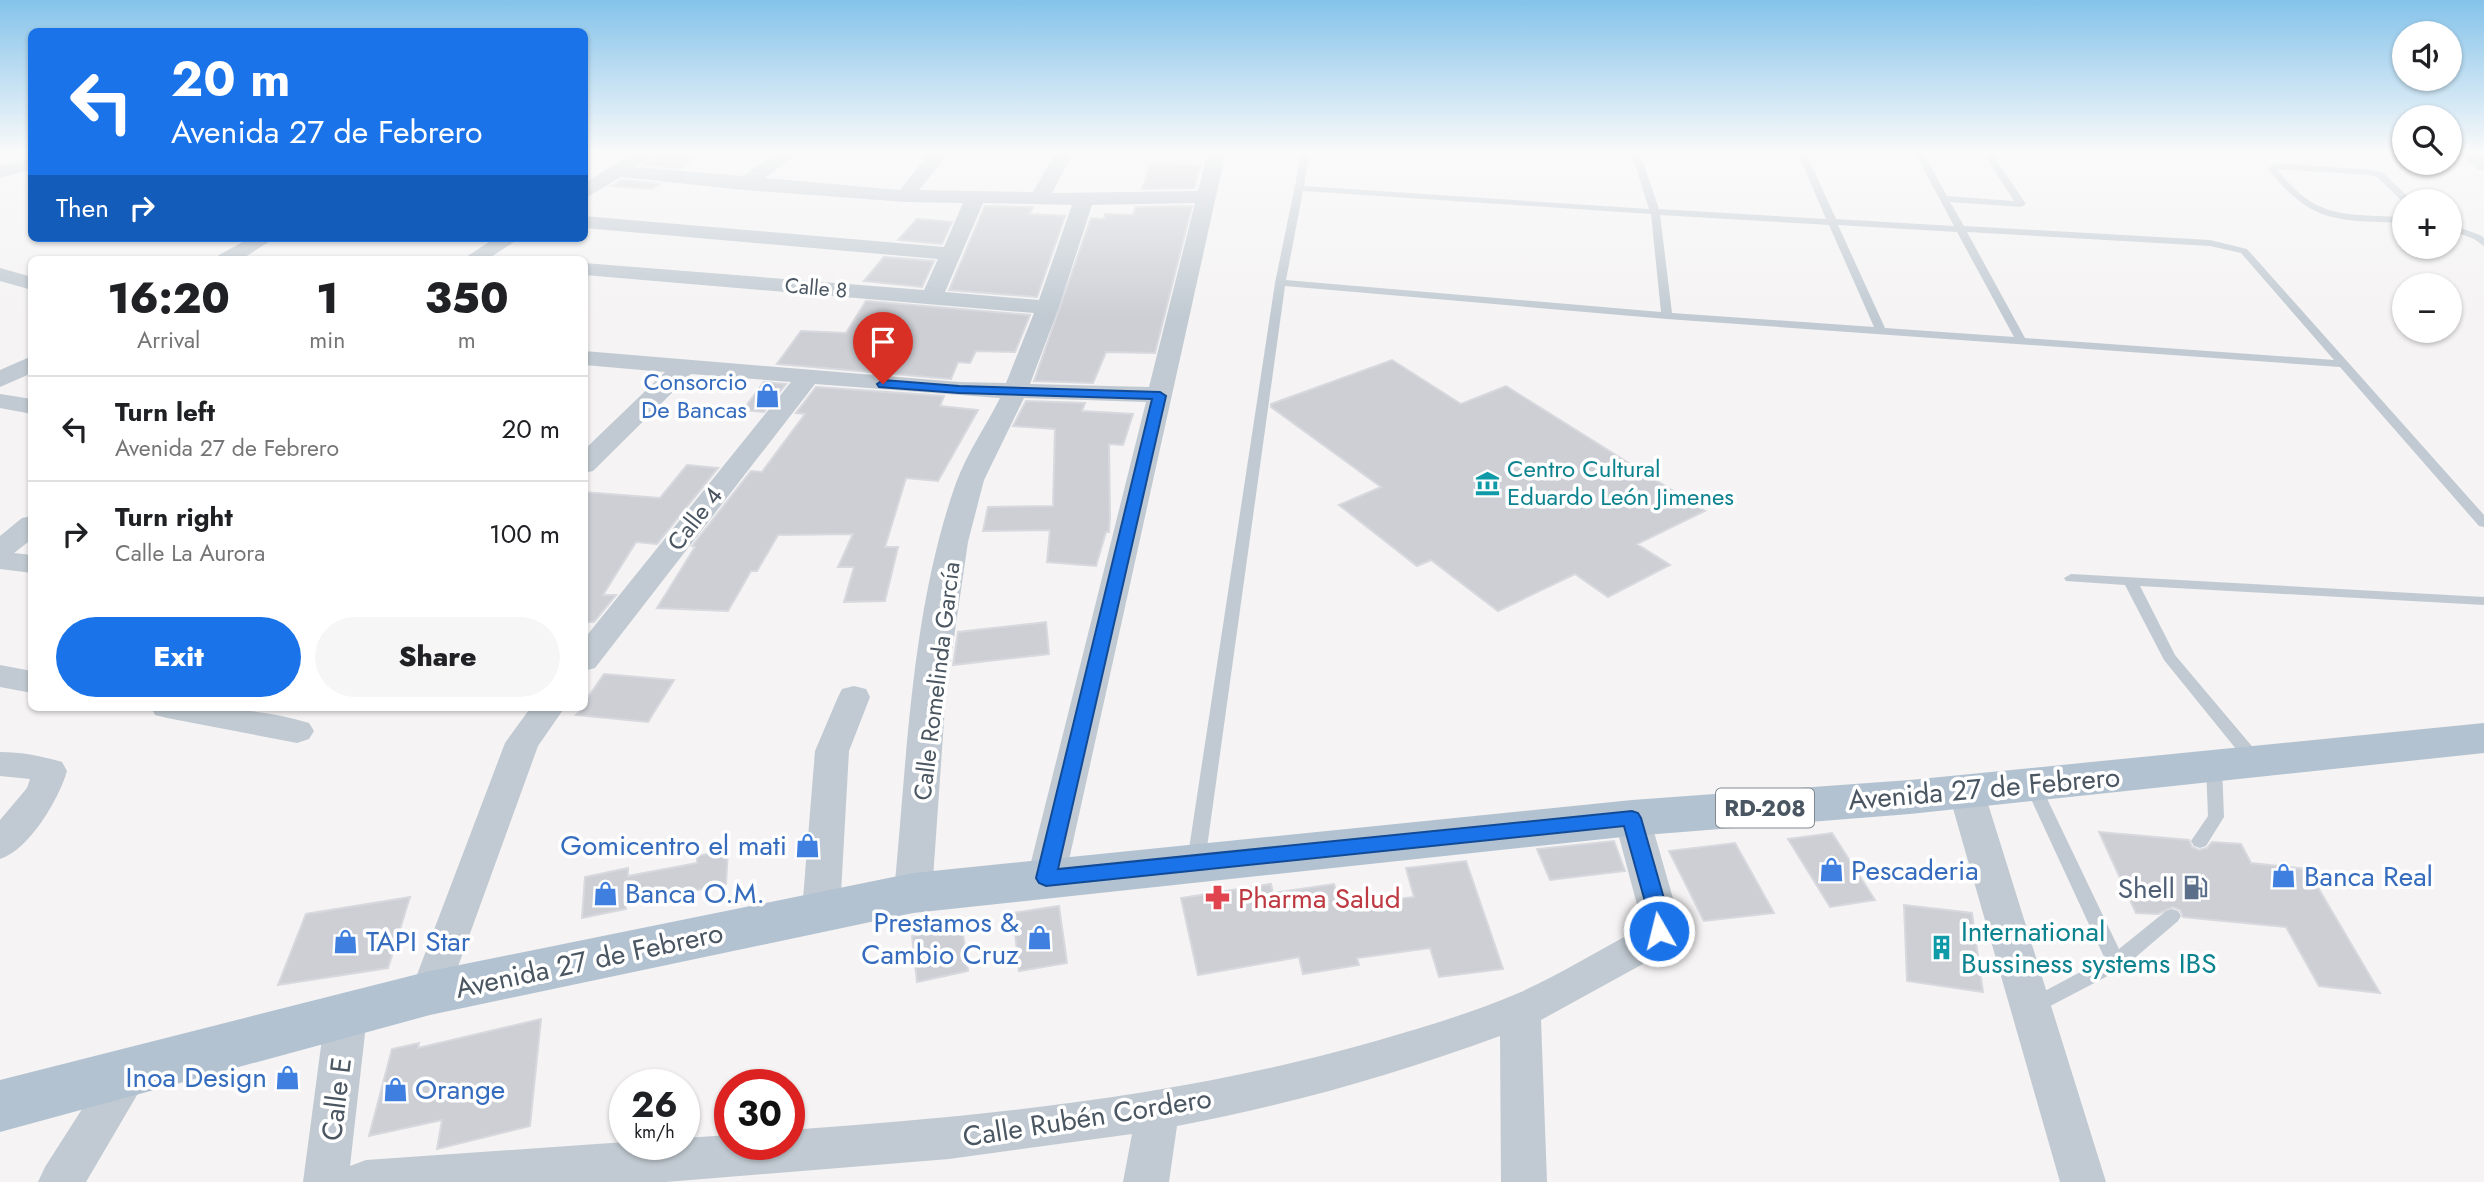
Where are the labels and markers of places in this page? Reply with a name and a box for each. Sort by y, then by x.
pin [853,312,913,384]
place label: Consorcio De Bancas [641,364,747,427]
shop icon: Consorcio De Bancas [753,382,781,410]
place label: Centro Cultural Eduardo León Jimenes [1507,451,1734,514]
museum icon: Centro Cultural Eduardo León Jimenes [1473,469,1501,497]
place label: Gomicentro el mati [560,825,787,866]
shop icon: Gomicentro el mati [793,831,821,859]
place label: Pescaderia [1851,850,1979,891]
shop icon: Pescaderia [1817,856,1845,884]
place label: Banca Real [2304,856,2433,897]
shop icon: Banca Real [2270,862,2298,890]
place label: Shell [2118,868,2175,909]
place label: Banca O.M. [625,873,765,914]
fuel station icon: Shell [2181,874,2209,902]
place label: Pharma Salud [1238,878,1401,919]
shop icon: Banca O.M. [591,879,619,907]
pharmacy icon: Pharma Salud [1204,884,1232,912]
place label: Prestamos & Cambio Cruz [861,902,1019,975]
place label: International Bussiness systems IBS [1961,911,2217,984]
place label: TAPI Star [366,921,471,962]
shop icon: Prestamos & Cambio Cruz [1025,924,1053,952]
shop icon: TAPI Star [332,927,360,955]
building icon: International Bussiness systems IBS [1927,933,1955,961]
place label: Inoa Design [126,1057,267,1098]
shop icon: Inoa Design [273,1063,301,1091]
place label: Orange [415,1069,505,1110]
shop icon: Orange [381,1075,409,1103]

